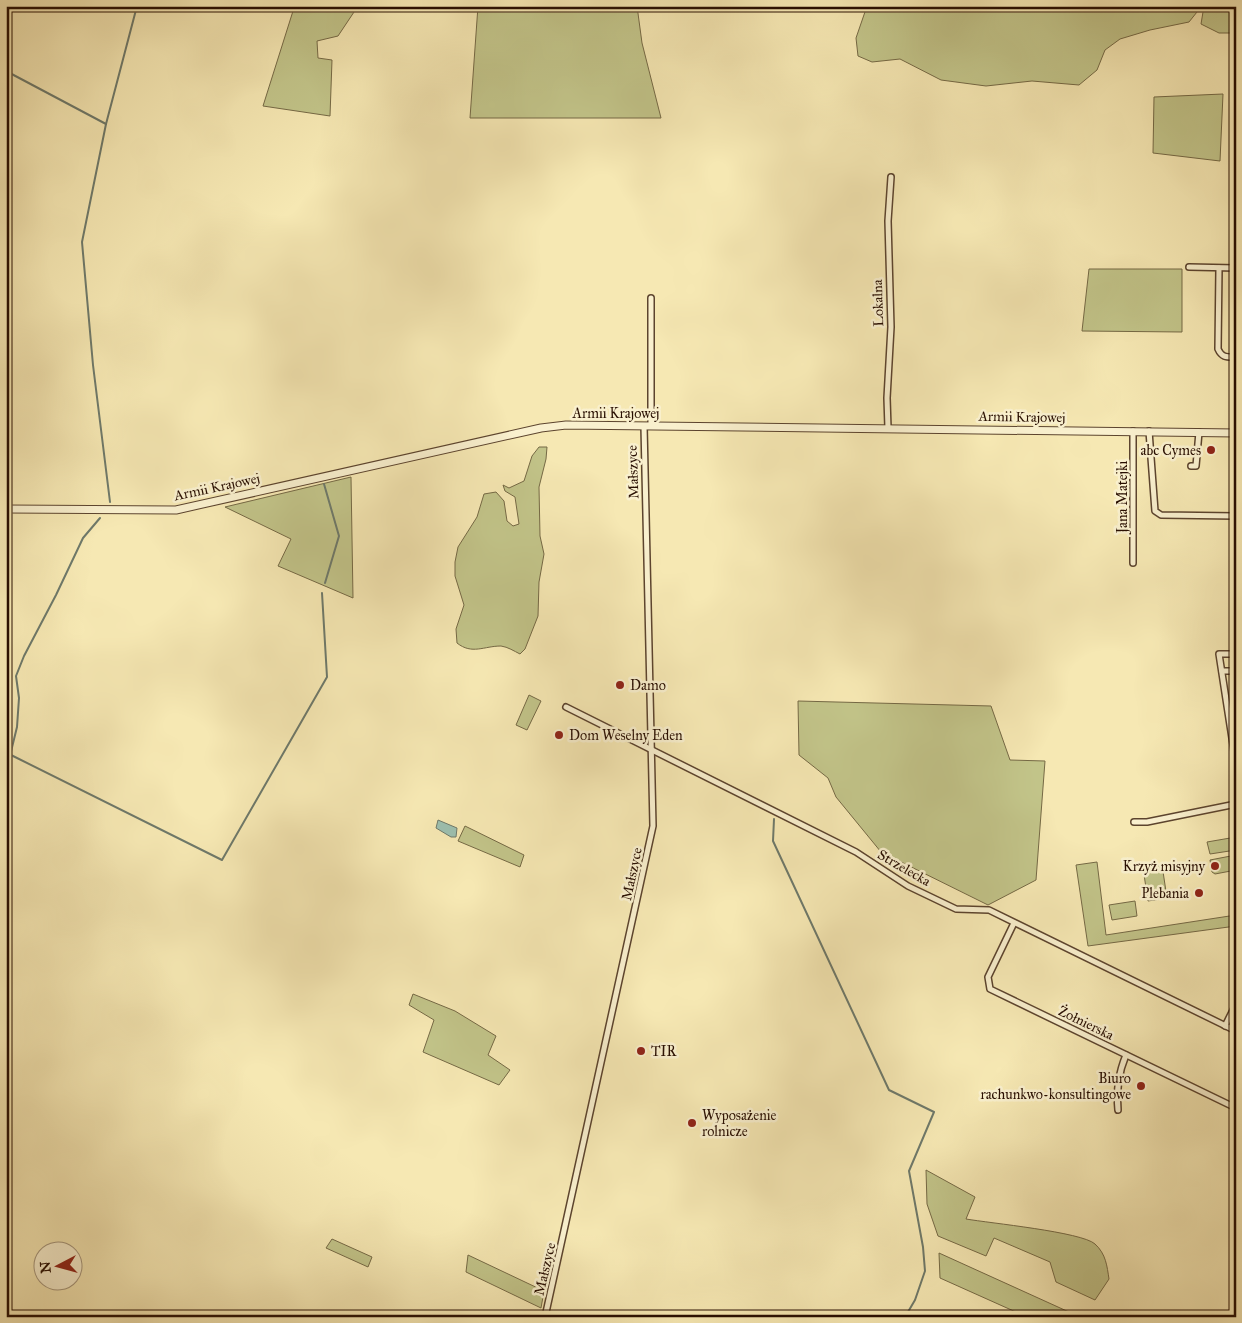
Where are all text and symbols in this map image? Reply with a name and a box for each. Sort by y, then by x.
street label: Lokalna [869,279,887,327]
street label: Armii Krajowej [571,405,660,422]
street label: Armii Krajowej [977,408,1066,426]
place label: abc Cymes [1141,442,1201,459]
marker: abc Cymes [1205,444,1217,456]
street label: Małszyce [624,445,642,499]
street label: Jana Matejki [1114,461,1132,535]
street label: Armii Krajowej [172,470,261,505]
place label: Damo [630,677,666,694]
marker: Damo [614,679,626,691]
place label: Dom Weselny Eden [569,727,683,744]
marker: Dom Weselny Eden [553,729,565,741]
street label: Małszyce [618,846,646,902]
street label: Strzelecka [874,846,934,890]
place label: Krzyż misyjny [1123,858,1205,875]
marker: Krzyż misyjny [1209,860,1221,872]
place label: Plebania [1141,885,1189,902]
marker: Plebania [1193,887,1205,899]
street label: Żołnierska [1055,1001,1117,1044]
place label: TIR [651,1043,678,1060]
marker: TIR [635,1045,647,1057]
place label: Biuro rachunkwo-konsultingowe [980,1070,1131,1103]
marker: Biuro rachunkwo-konsultingowe [1135,1080,1147,1092]
place label: Wyposażenie rolnicze [702,1107,777,1140]
marker: Wyposażenie rolnicze [686,1117,698,1129]
north arrow [32,1240,82,1290]
street label: Małszyce [531,1241,559,1297]
text: N [36,1260,55,1274]

